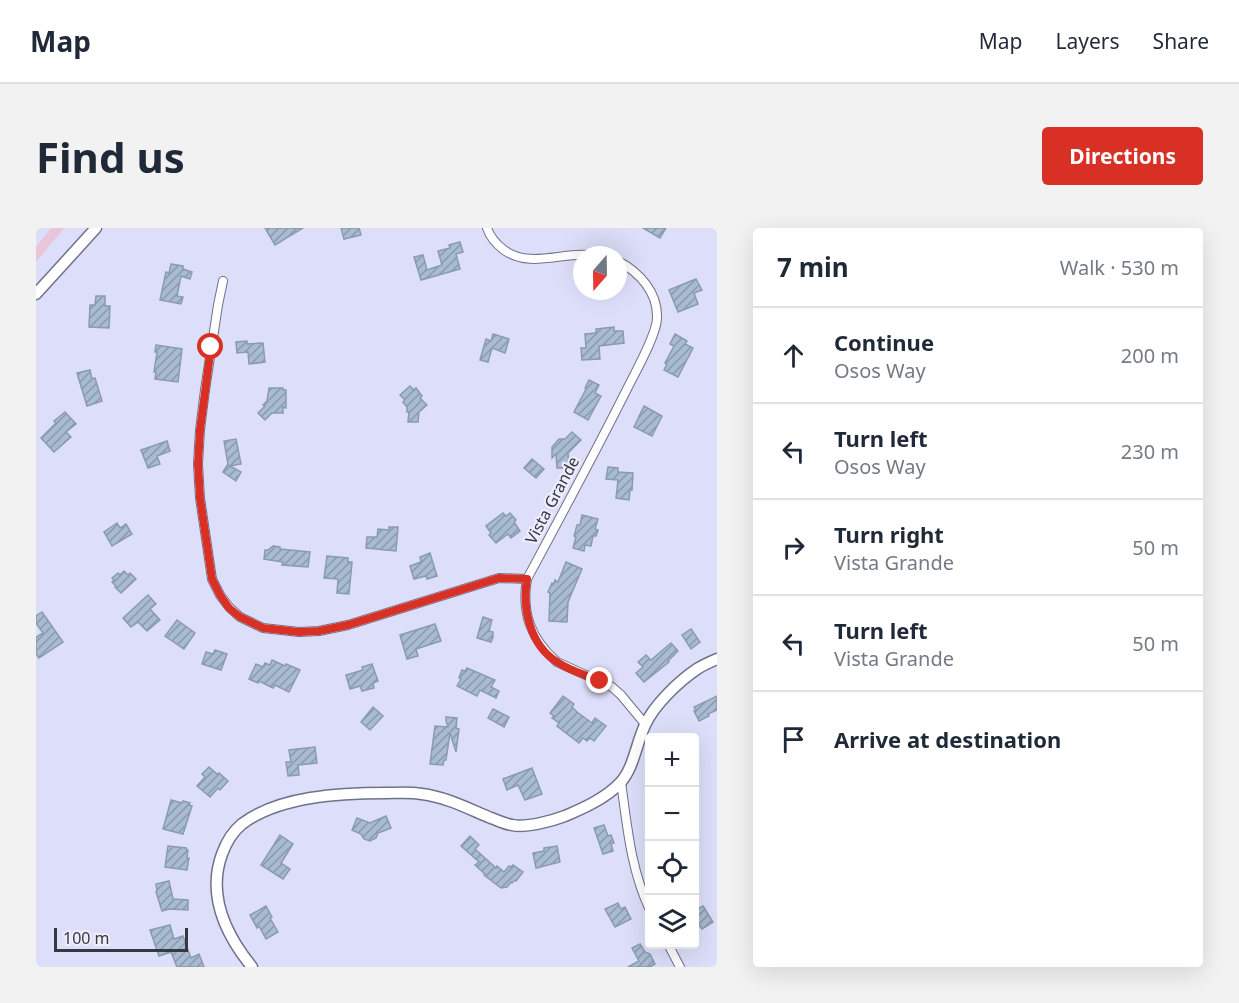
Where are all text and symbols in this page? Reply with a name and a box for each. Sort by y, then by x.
text: Map [30,22,91,60]
text: Map [979,27,1023,55]
text: Layers [1056,27,1120,55]
text: Share [1153,27,1209,55]
button: Directions [1042,127,1203,185]
text: Find us [36,128,185,185]
north arrow [573,246,627,300]
text: 7 min [777,249,849,285]
text: Walk · 530 m [1060,254,1179,281]
text: Continue [834,327,934,357]
route start [197,333,223,359]
icon: ahead [777,339,810,372]
text: 200 m [1121,342,1179,369]
text: Osos Way [834,357,926,384]
text: Turn left [834,423,928,453]
icon: left [777,435,810,468]
text: 230 m [1121,438,1179,465]
street label: Vista Grande [520,452,584,548]
text: Osos Way [834,453,926,480]
text: Turn right [834,519,944,549]
icon: right [777,531,810,564]
text: 50 m [1132,534,1179,561]
text: Vista Grande [834,549,954,576]
text: Turn left [834,615,928,645]
icon: left [777,627,810,660]
text: 50 m [1132,630,1179,657]
text: Vista Grande [834,645,954,672]
route end [586,667,612,693]
icon: arrive [777,723,810,756]
text: Arrive at destination [834,724,1061,754]
map controls [645,733,699,949]
button: + [645,733,699,787]
button: − [645,787,699,841]
button: locate [645,841,699,895]
button: layers [645,895,699,949]
scale bar [54,925,188,952]
text: 100 m [63,927,110,949]

